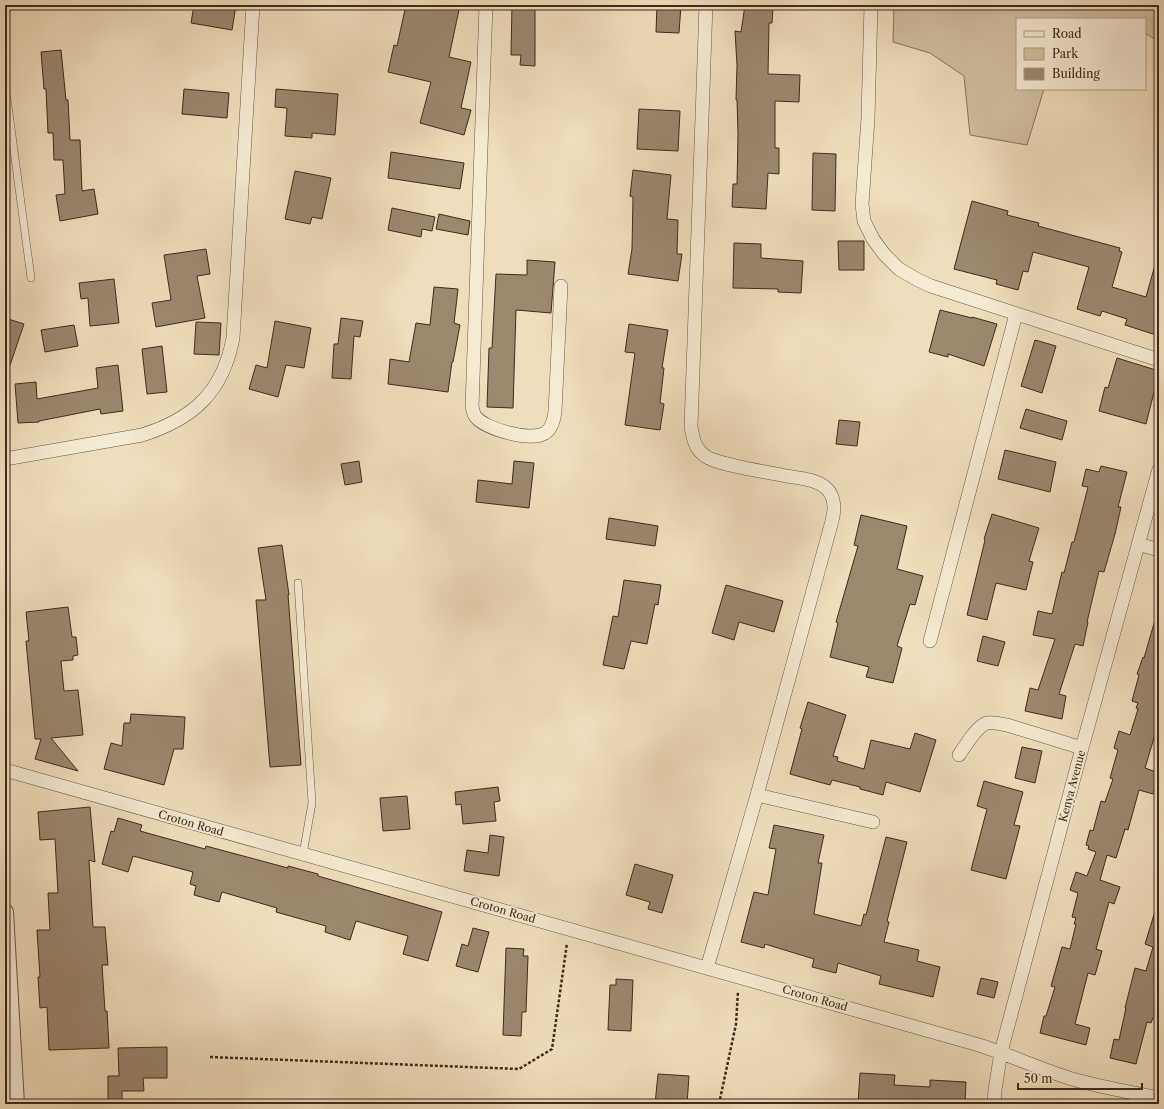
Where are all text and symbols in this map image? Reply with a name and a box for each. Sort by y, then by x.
legend [1016,18,1146,90]
text: Road [1052,26,1082,41]
text: Park [1052,46,1079,61]
text: Building [1052,66,1100,81]
street label: Kenya Avenue [1056,748,1088,824]
street label: Croton Road [157,807,226,839]
street label: Croton Road [469,894,538,926]
street label: Croton Road [781,982,850,1014]
scale bar [1018,1065,1142,1091]
text: 50 m [1024,1071,1053,1086]

